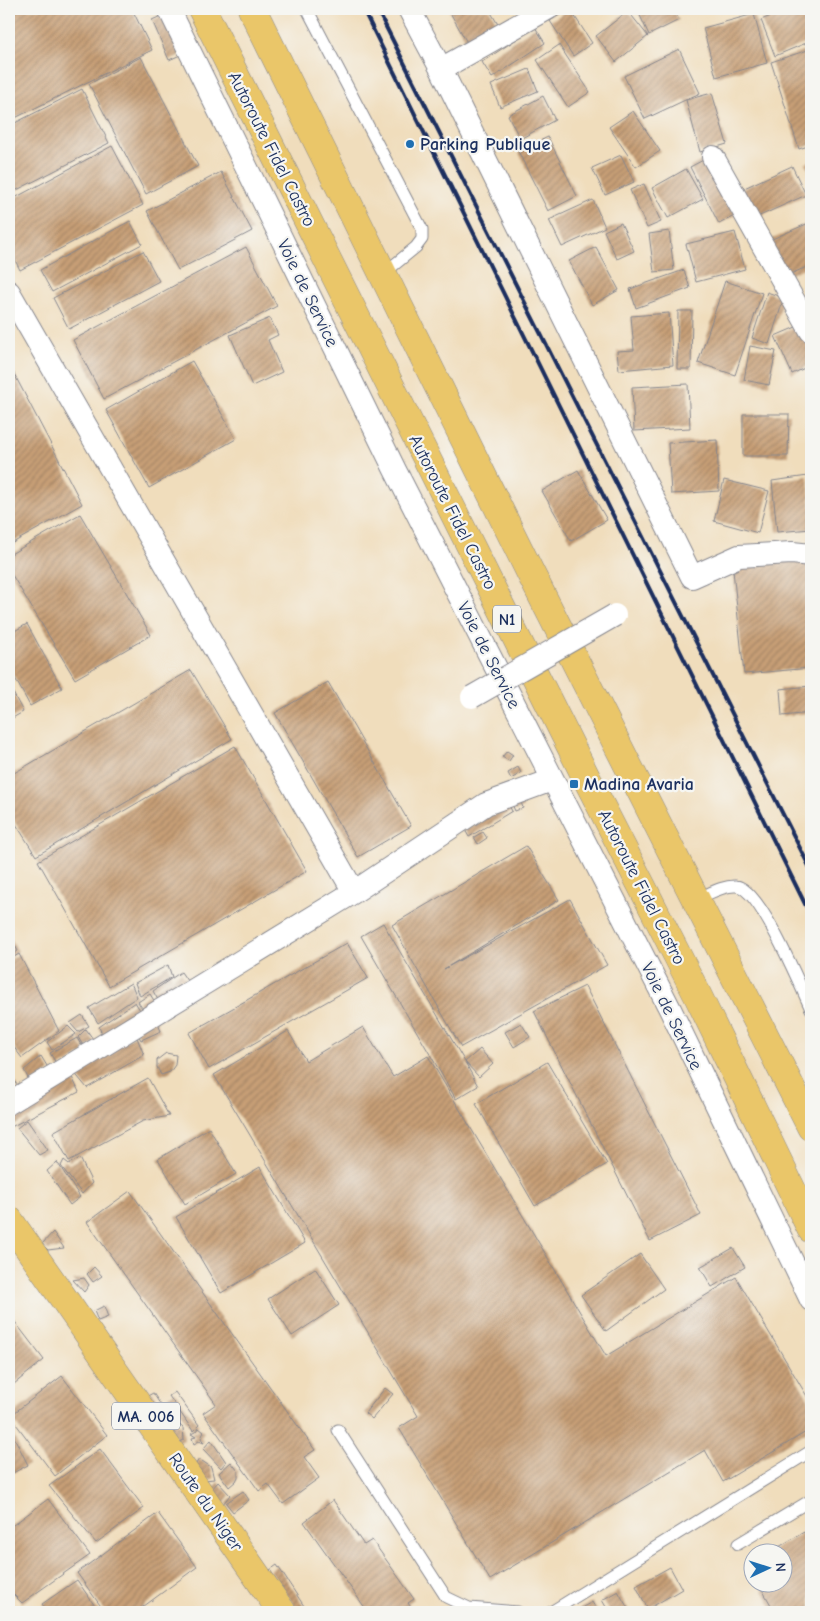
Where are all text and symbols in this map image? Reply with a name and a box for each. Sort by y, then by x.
street label: Autoroute Fidel Castro [223,68,320,230]
place label: Parking Publique [420,134,550,155]
marker: Parking Publique [404,138,416,150]
street label: Voie de Service [272,236,343,350]
street label: Autoroute Fidel Castro [404,431,501,593]
street label: Voie de Service [453,598,525,712]
road number: N1 [493,606,521,632]
place label: Madina Avaria [584,774,694,795]
marker: Madina Avaria [568,778,580,790]
street label: Autoroute Fidel Castro [593,806,690,968]
street label: Voie de Service [636,959,707,1073]
road number: MA. 006 [112,1402,180,1430]
street label: Route du Niger [164,1449,248,1556]
north arrow [742,1544,792,1594]
text: N [772,1562,789,1572]

